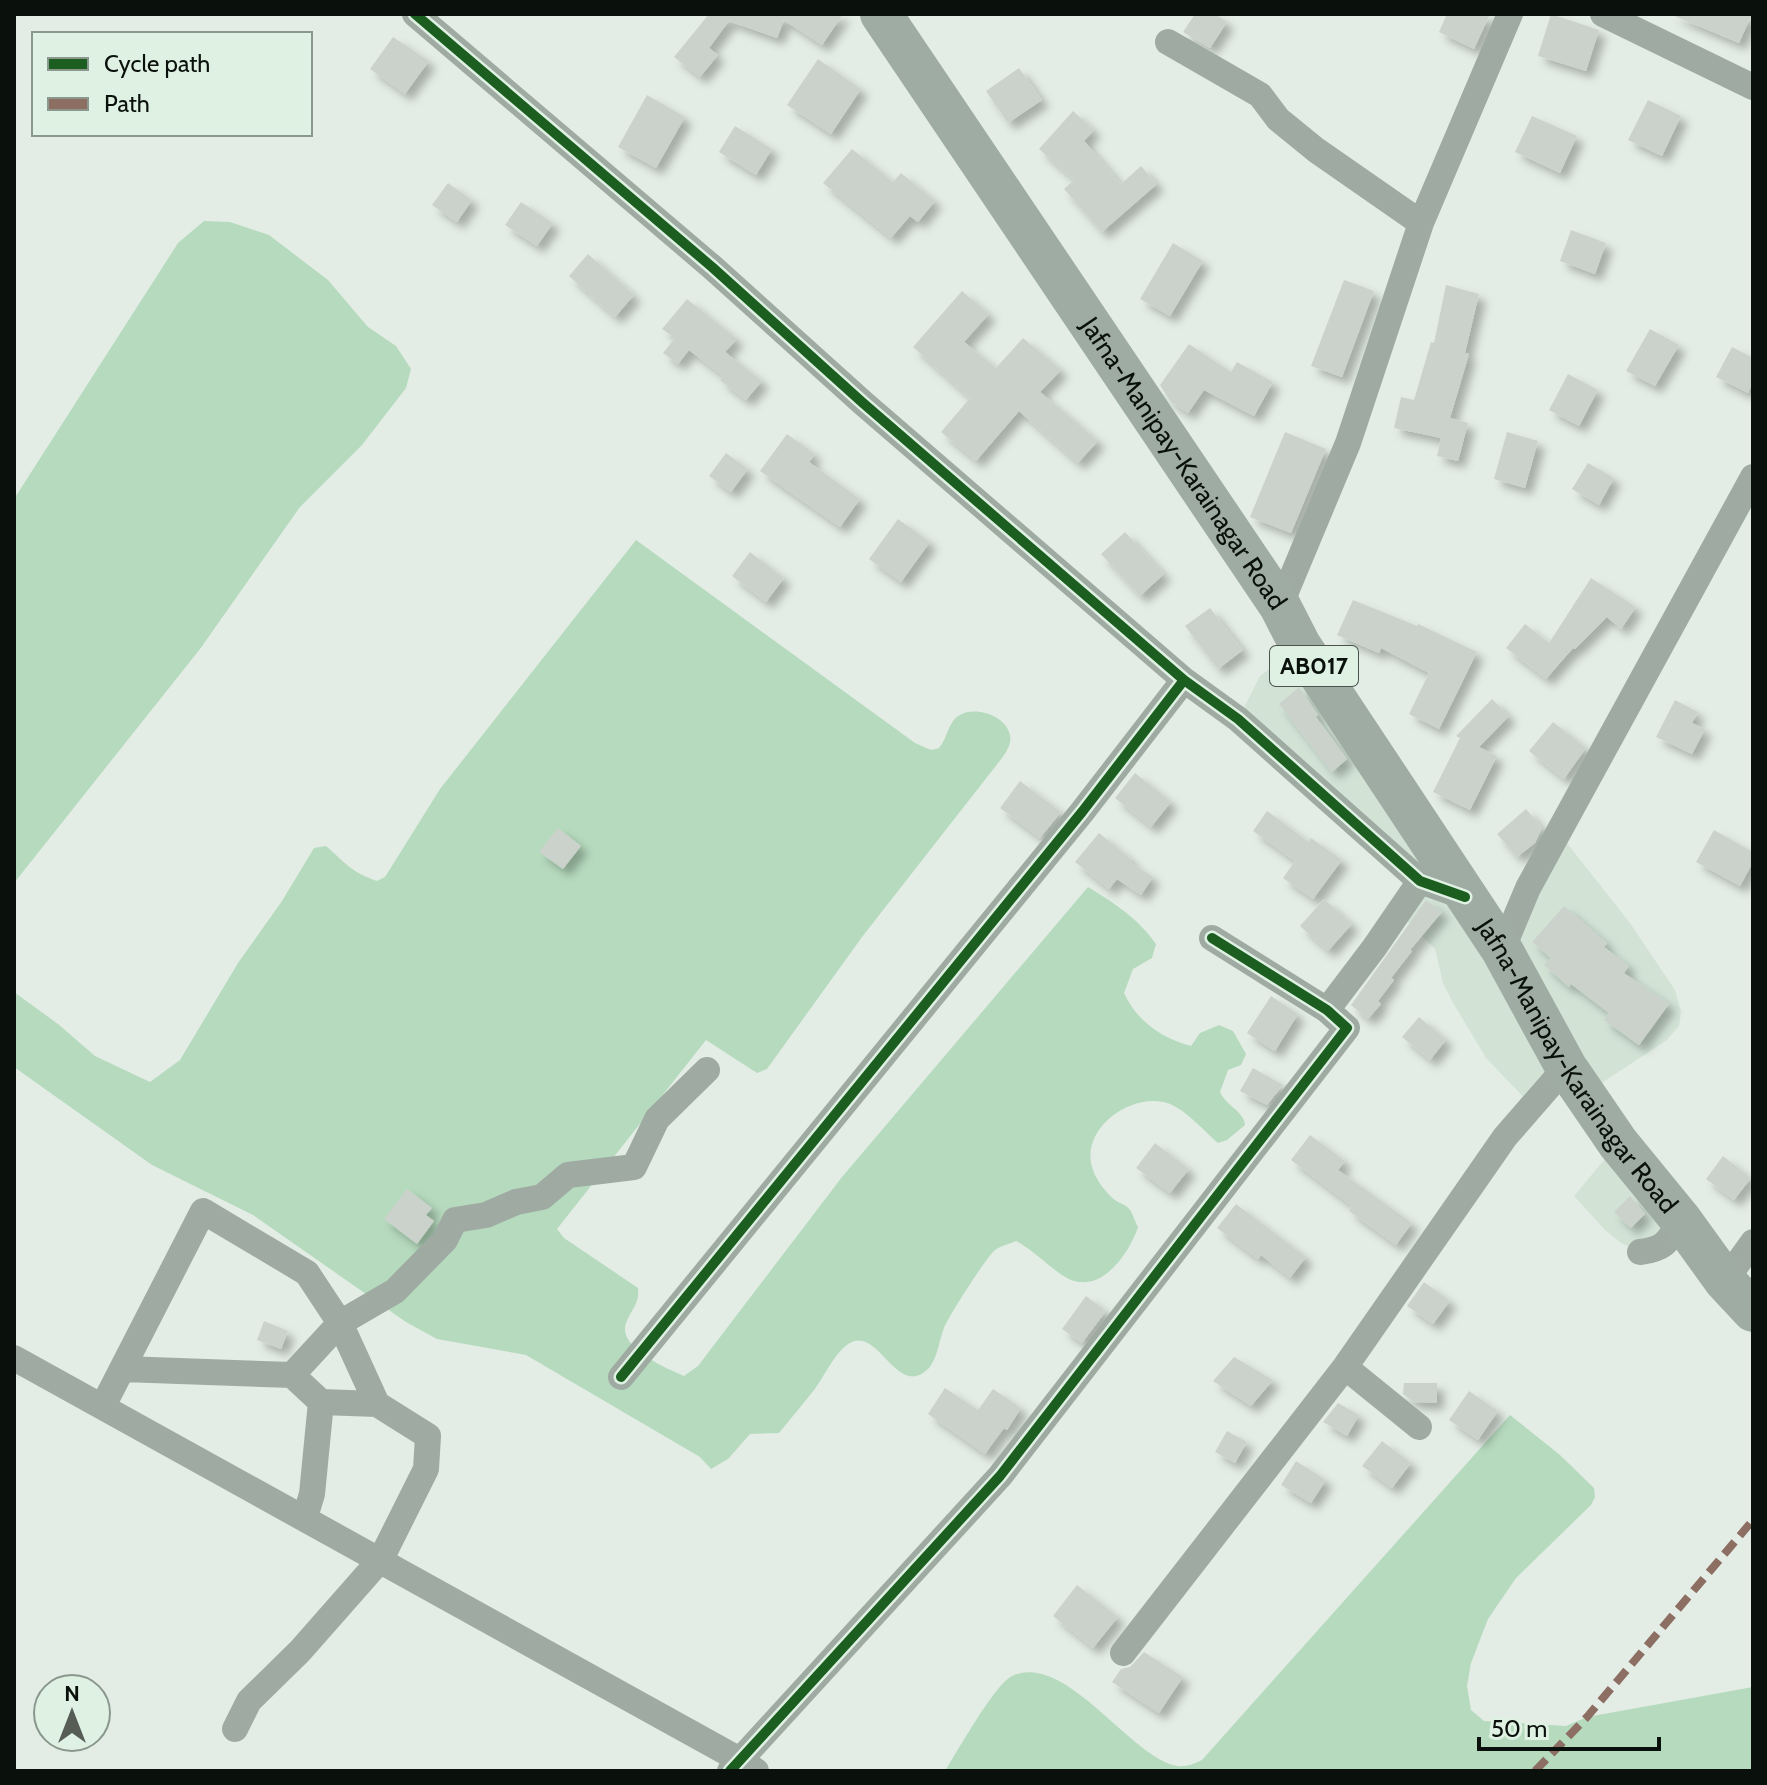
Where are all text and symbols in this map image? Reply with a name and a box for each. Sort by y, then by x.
legend [32,32,312,136]
text: Cycle path [104,49,210,78]
text: Path [104,89,150,118]
street label: Jafna-Manipay-Karainagar Road [1073,310,1294,616]
road number: AB017 [1270,646,1358,686]
street label: Jafna-Manipay-Karainagar Road [1469,912,1685,1220]
north arrow [32,1673,112,1753]
text: N [64,1680,80,1707]
scale bar [1479,1701,1659,1751]
text: 50 m [1491,1714,1547,1743]

